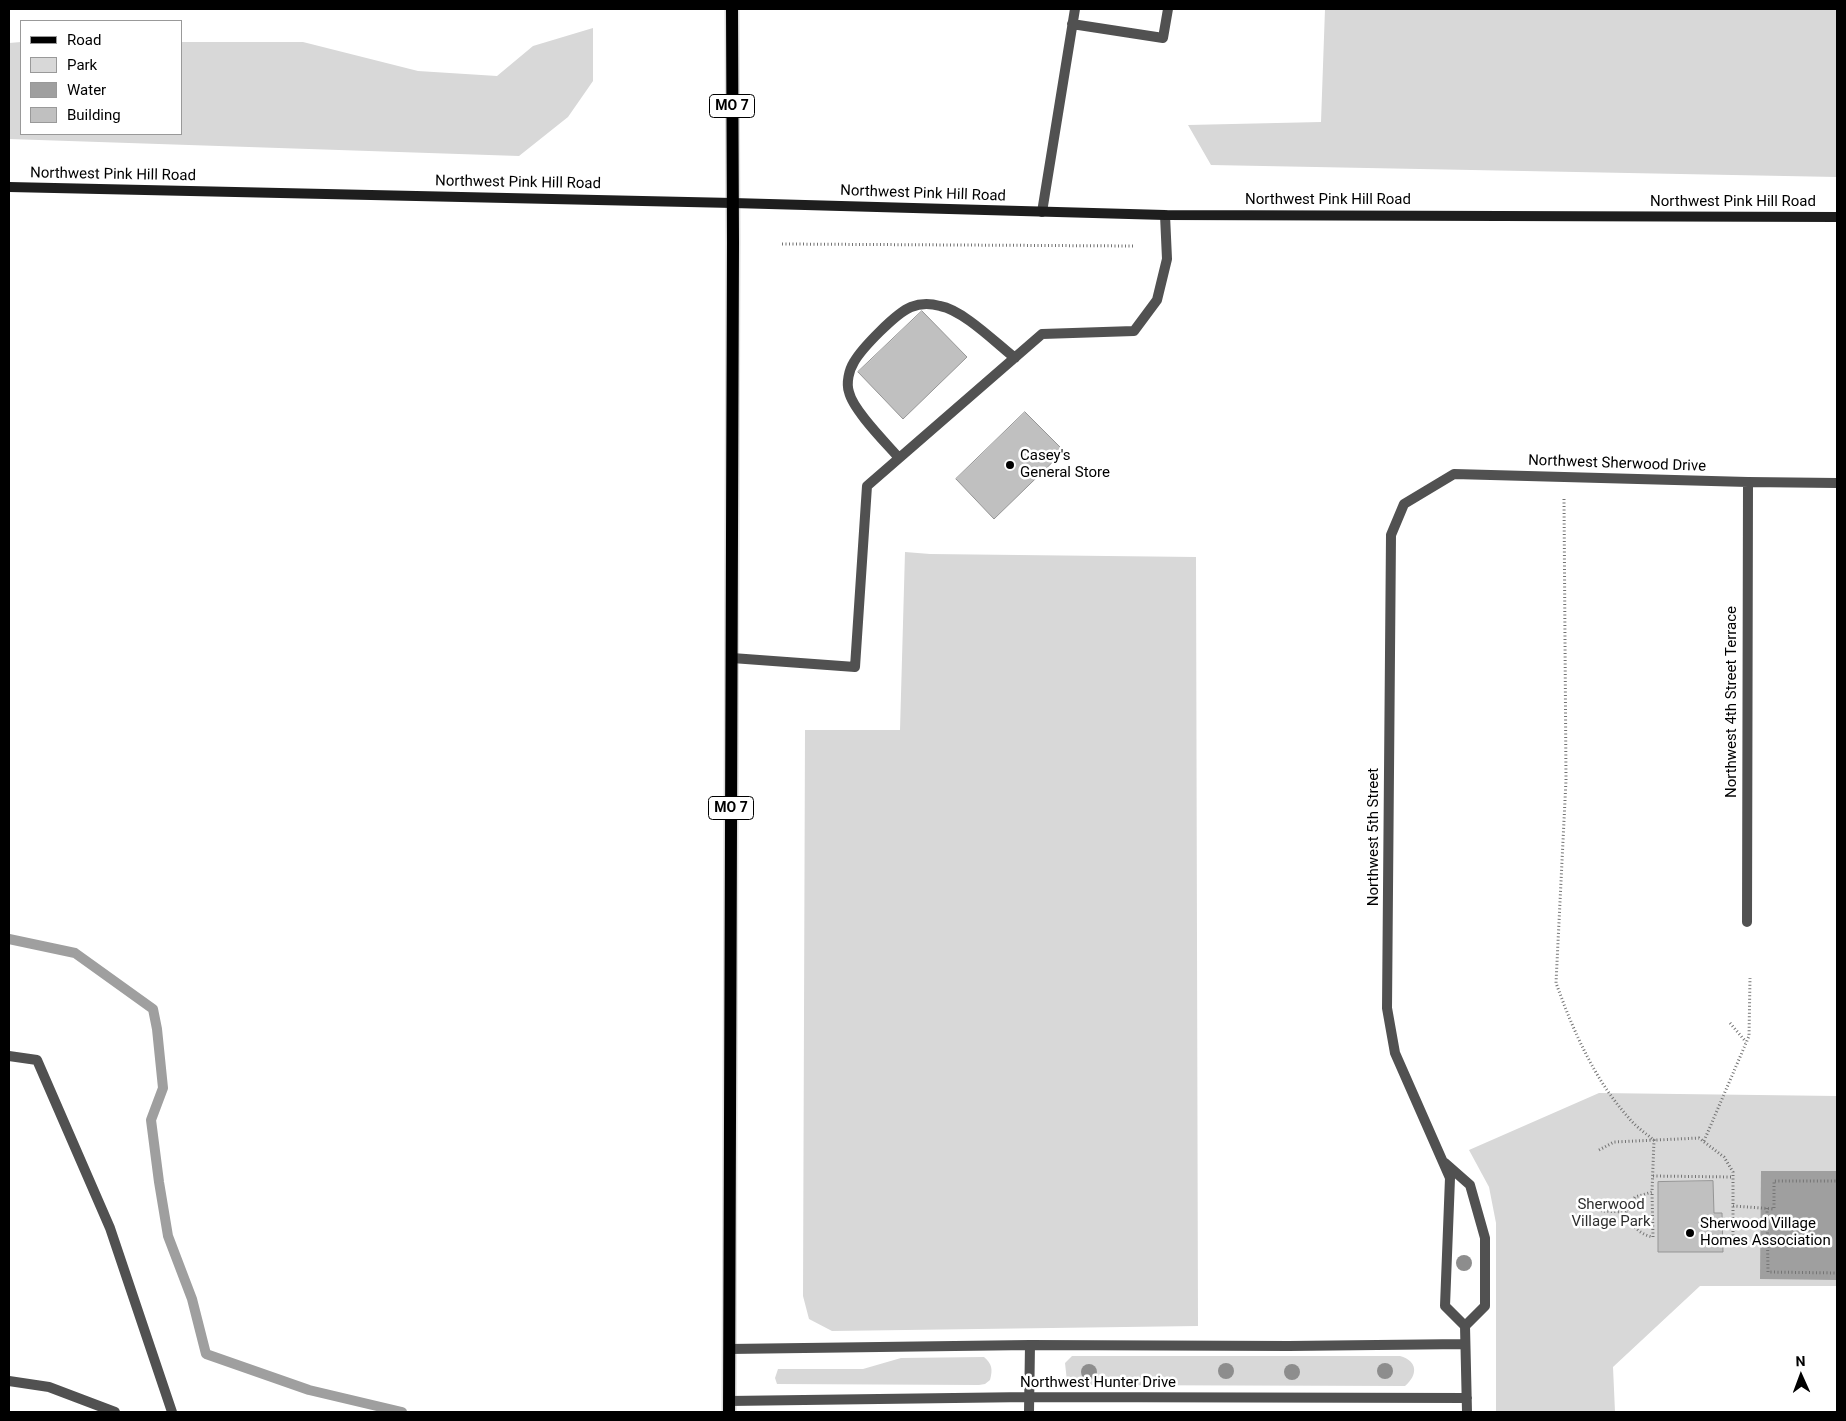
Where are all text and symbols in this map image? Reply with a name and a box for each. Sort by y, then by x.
legend [20,20,182,135]
text: Road [67,31,101,49]
text: Park [67,56,97,74]
text: Water [67,81,106,99]
road number: MO 7 [710,94,754,118]
text: Building [67,106,121,124]
street label: Northwest Pink Hill Road [30,165,196,185]
street label: Northwest Pink Hill Road [435,173,601,193]
street label: Northwest Pink Hill Road [840,182,1006,206]
street label: Northwest Pink Hill Road [1245,191,1411,209]
street label: Northwest Pink Hill Road [1650,193,1816,211]
place label: Casey's General Store [1020,447,1110,482]
street label: Northwest Sherwood Drive [1528,452,1706,476]
marker: Casey's General Store [1004,459,1016,471]
street label: Northwest 4th Street Terrace [1723,606,1741,798]
street label: Northwest 5th Street [1365,768,1383,906]
road number: MO 7 [708,796,754,820]
park label: Sherwood Village Park [1572,1196,1650,1231]
place label: Sherwood Village Homes Association [1700,1215,1831,1250]
marker: Sherwood Village Homes Association [1684,1227,1696,1239]
north arrow [1776,1351,1826,1401]
text: N [1795,1353,1806,1369]
street label: Northwest Hunter Drive [1020,1374,1176,1392]

